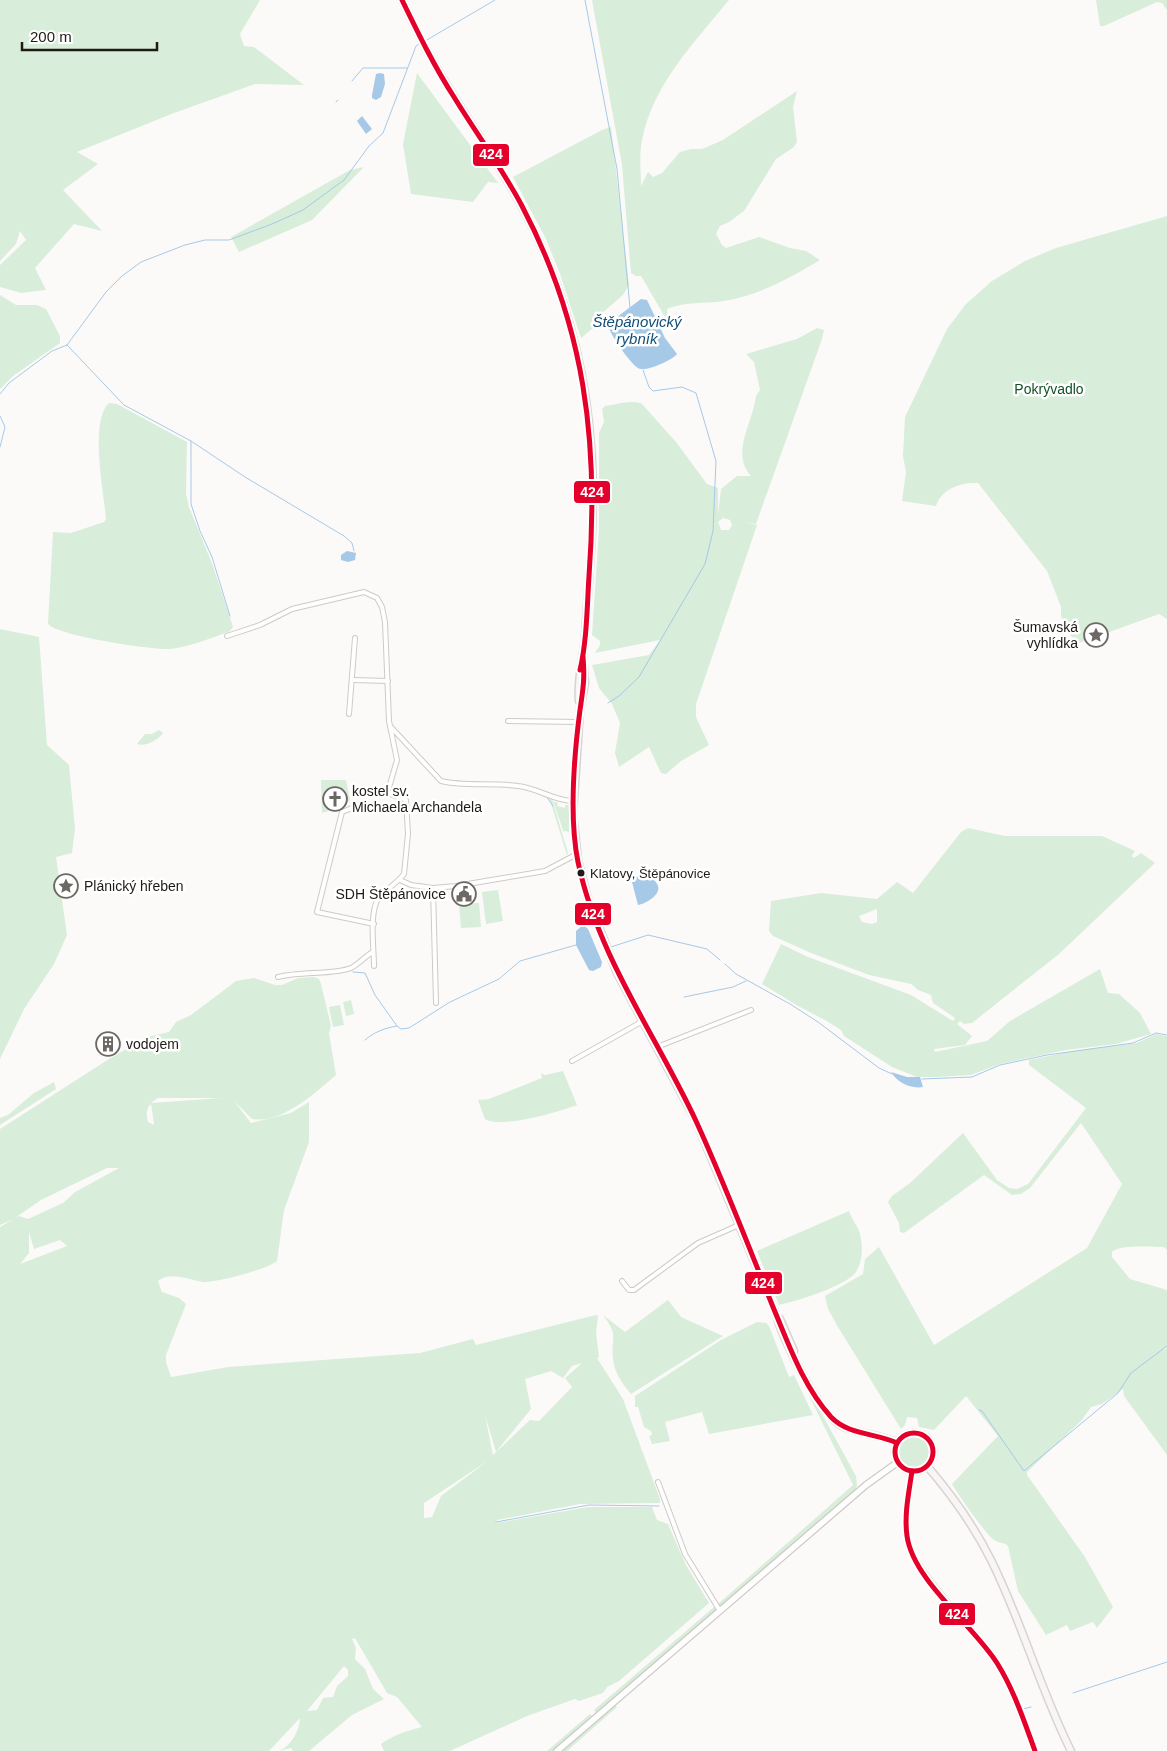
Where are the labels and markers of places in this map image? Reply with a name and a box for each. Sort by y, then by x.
place label: Šumavská vyhlídka [1013,619,1078,651]
place icon: Šumavská vyhlídka [1083,622,1109,648]
place label: kostel sv. Michaela Archandela [352,783,482,815]
church icon: kostel sv. Michaela Archandela [322,786,348,812]
place label: Klatovy, Štěpánovice [590,866,710,881]
marker: Klatovy, Štěpánovice [576,868,586,878]
place icon: Plánický hřeben [53,873,79,899]
place label: Plánický hřeben [84,878,184,894]
public building icon: SDH Štěpánovice [451,881,477,907]
place label: SDH Štěpánovice [335,886,446,902]
building icon: vodojem [95,1031,121,1057]
place label: vodojem [126,1036,179,1052]

